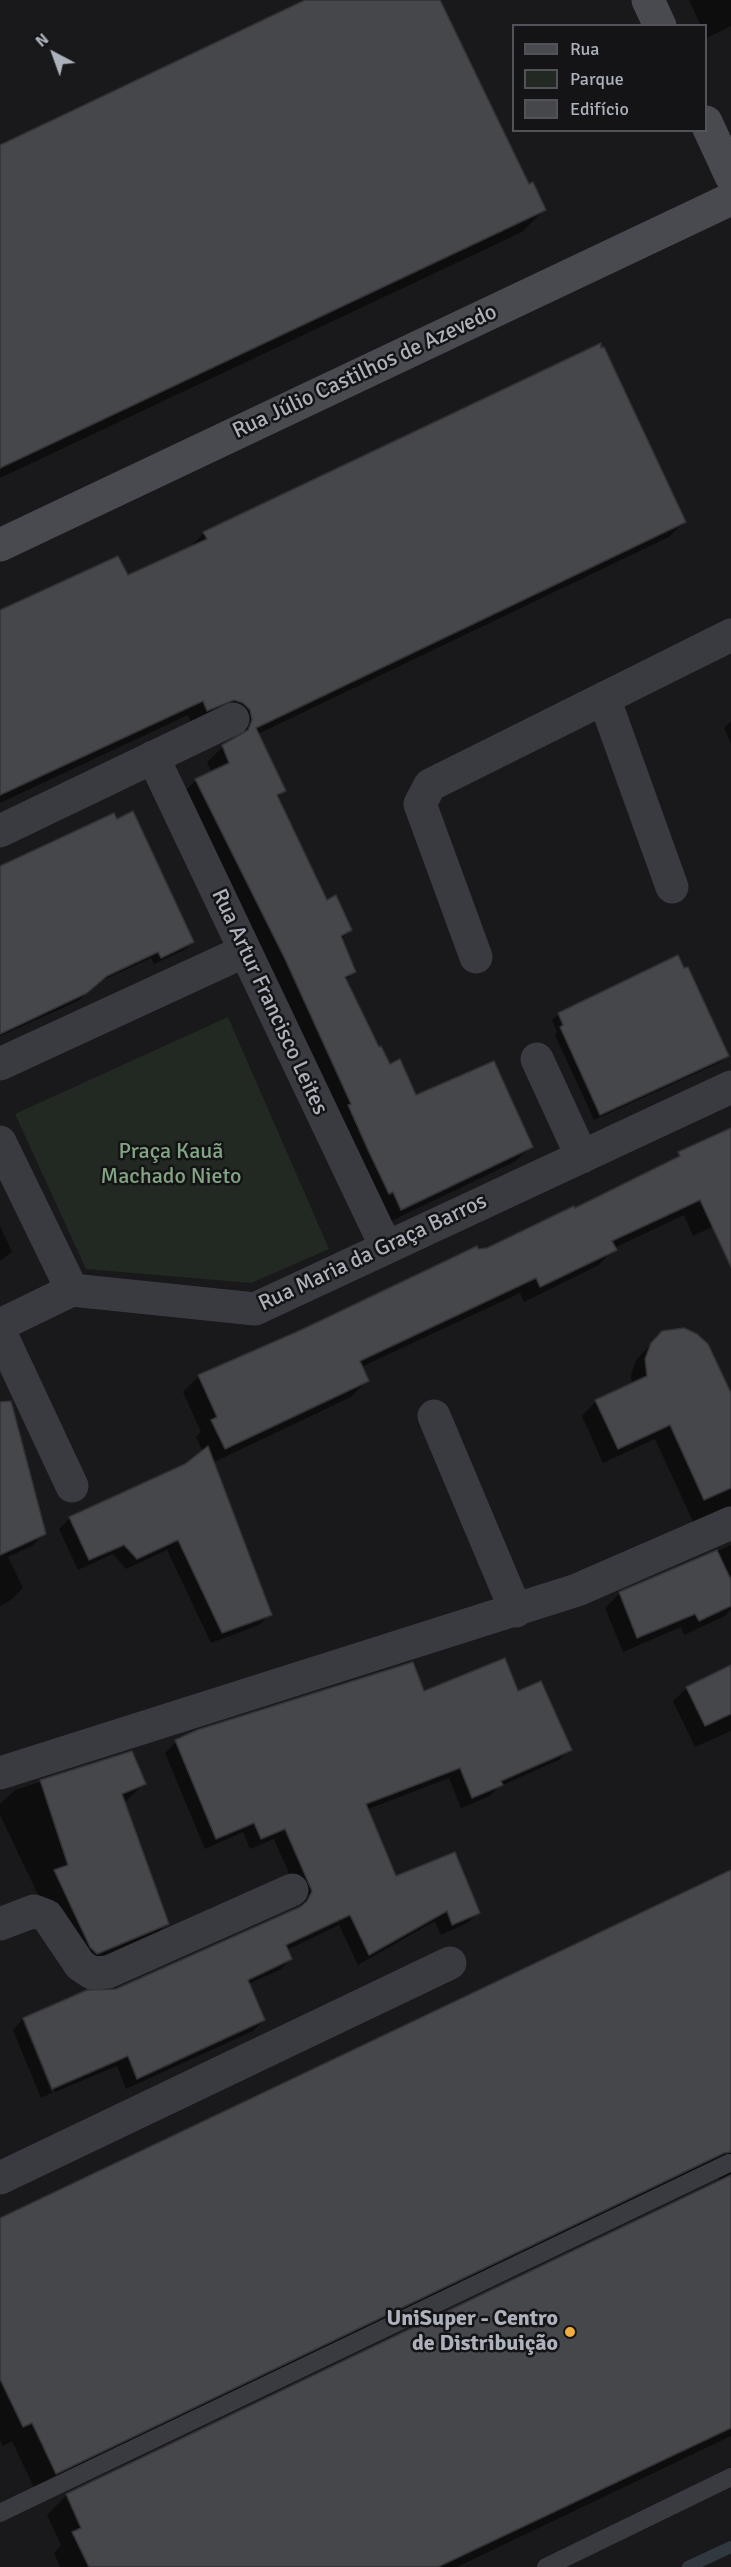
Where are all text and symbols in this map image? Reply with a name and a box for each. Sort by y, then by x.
north arrow [24,24,84,84]
legend [512,24,707,132]
text: N [31,29,53,52]
text: Rua [570,38,599,60]
text: Parque [570,68,624,90]
text: Edifício [570,98,629,120]
street label: Rua Júlio Castilhos de Azevedo [229,299,501,445]
street label: Rua Artur Francisco Leites [205,885,333,1119]
park label: Praça Kauã Machado Nieto [100,1139,242,1190]
street label: Rua Maria da Graça Barros [255,1189,491,1317]
place label: UniSuper - Centro de Distribuição [386,2306,558,2358]
marker: UniSuper - Centro de Distribuição [563,2325,577,2339]

